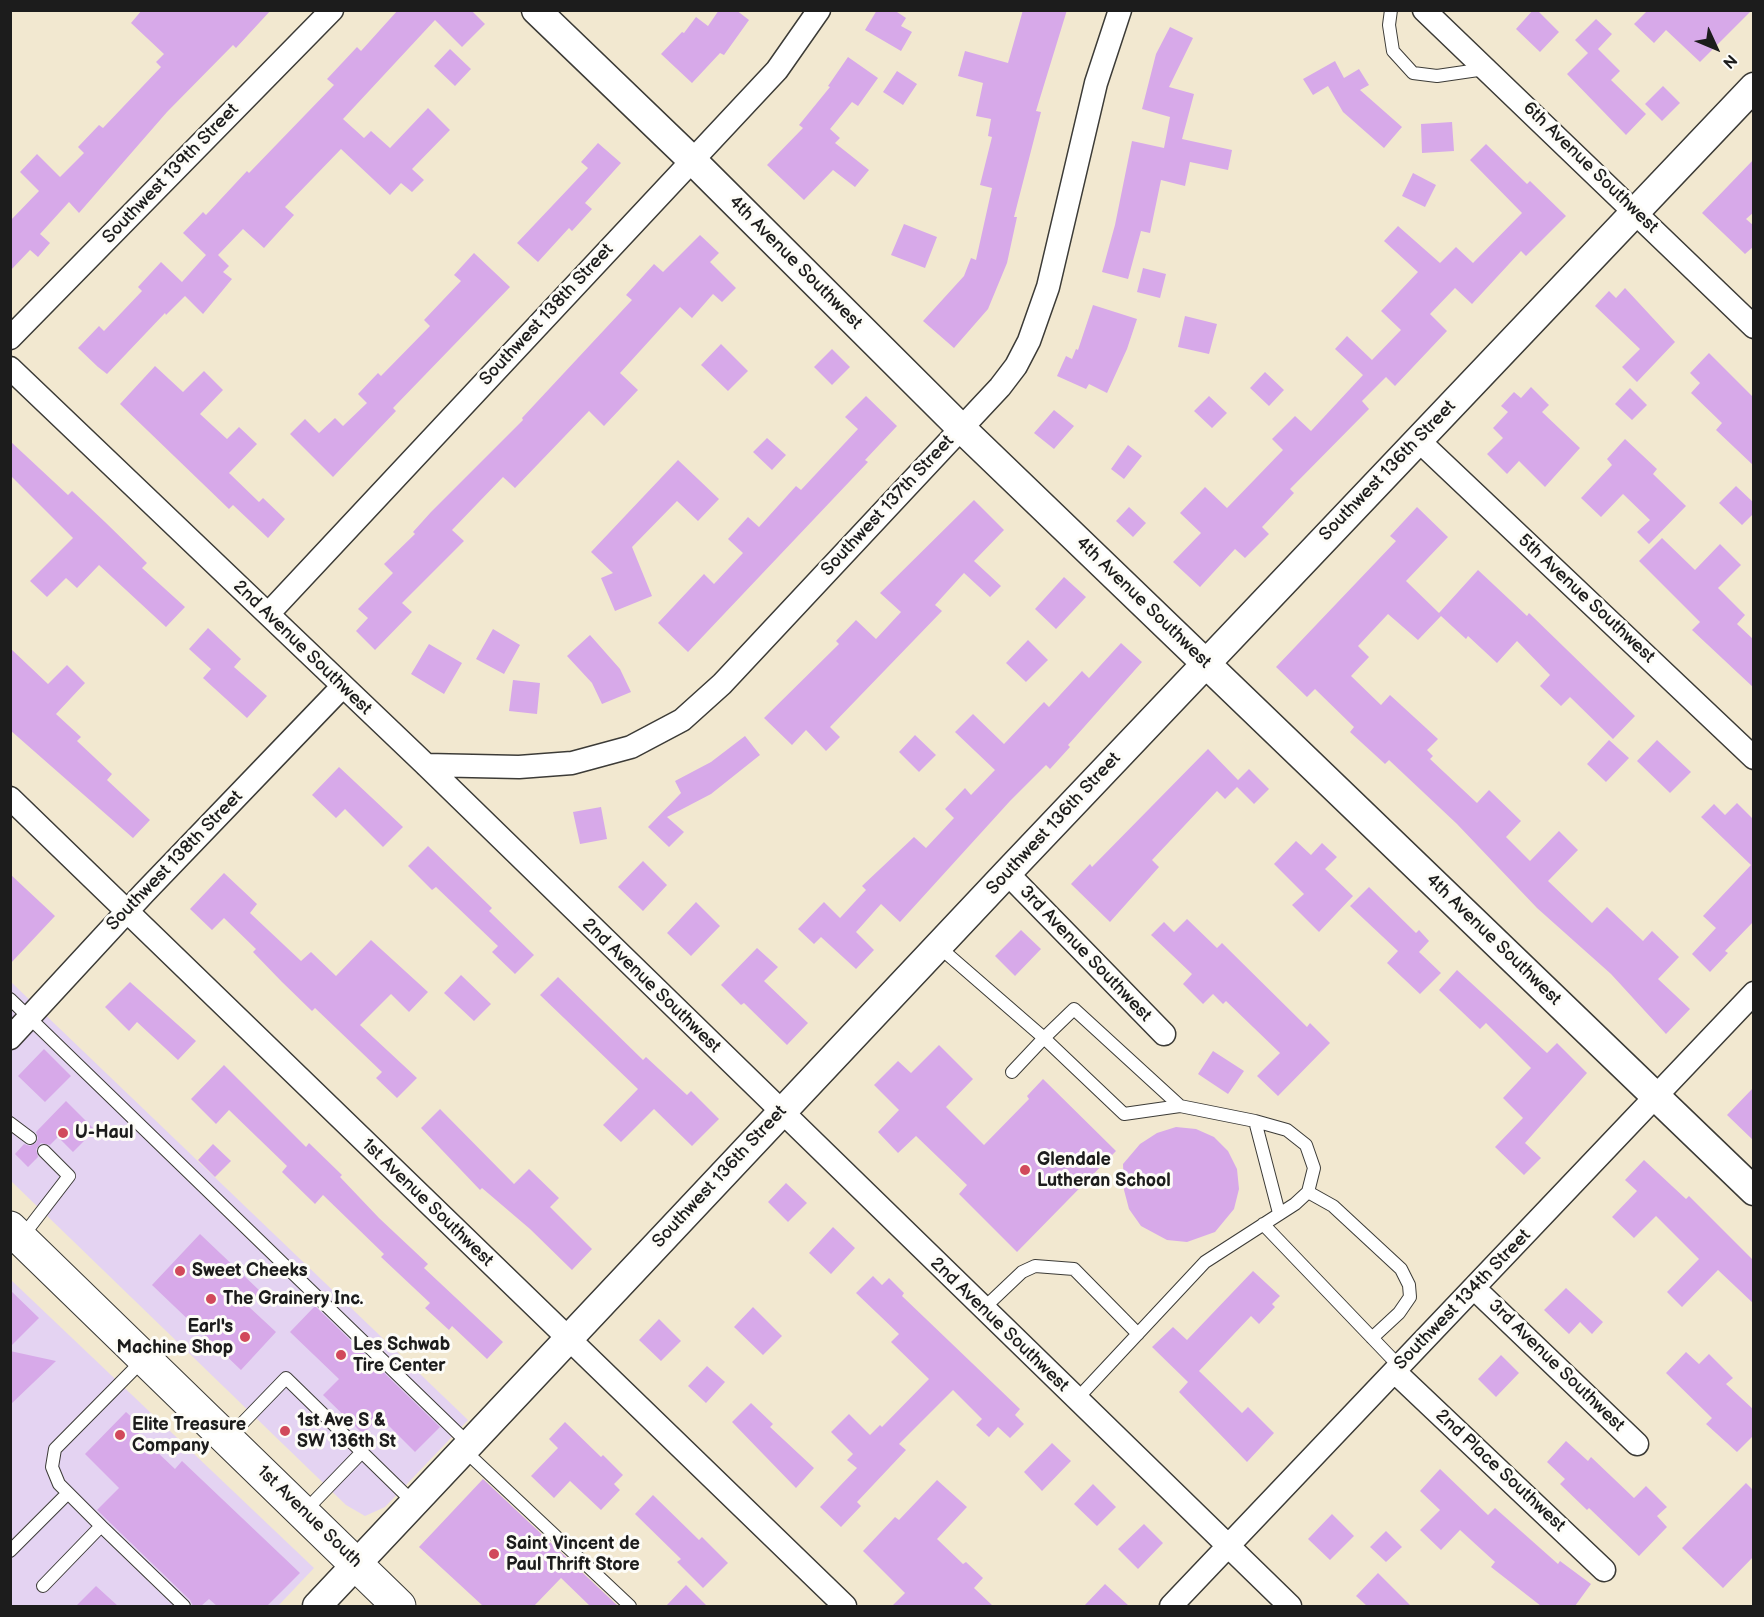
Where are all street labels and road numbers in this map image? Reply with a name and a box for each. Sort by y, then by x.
street label: 6th Avenue Southwest [1518,98,1662,238]
street label: Southwest 139th Street [98,99,244,249]
street label: 4th Avenue Southwest [724,192,866,334]
street label: Southwest 138th Street [475,239,619,391]
street label: Southwest 136th Street [1315,396,1461,546]
street label: Southwest 137th Street [817,431,959,581]
street label: 5th Avenue Southwest [1513,530,1659,668]
street label: 4th Avenue Southwest [1071,533,1215,673]
street label: 2nd Avenue Southwest [228,576,376,720]
street label: Southwest 136th Street [982,748,1126,900]
street label: Southwest 138th Street [102,786,248,936]
street label: 4th Avenue Southwest [1421,870,1565,1010]
street label: 3rd Avenue Southwest [1014,881,1156,1027]
street label: 2nd Avenue Southwest [577,914,725,1058]
street label: Southwest 136th Street [648,1101,792,1253]
street label: 1st Avenue Southwest [357,1134,497,1272]
street label: Southwest 134th Street [1390,1225,1536,1375]
street label: 2nd Avenue Southwest [925,1253,1073,1397]
street label: 3rd Avenue Southwest [1483,1295,1629,1437]
street label: 2nd Place Southwest [1431,1405,1569,1537]
street label: 1st Avenue South [252,1461,366,1573]

